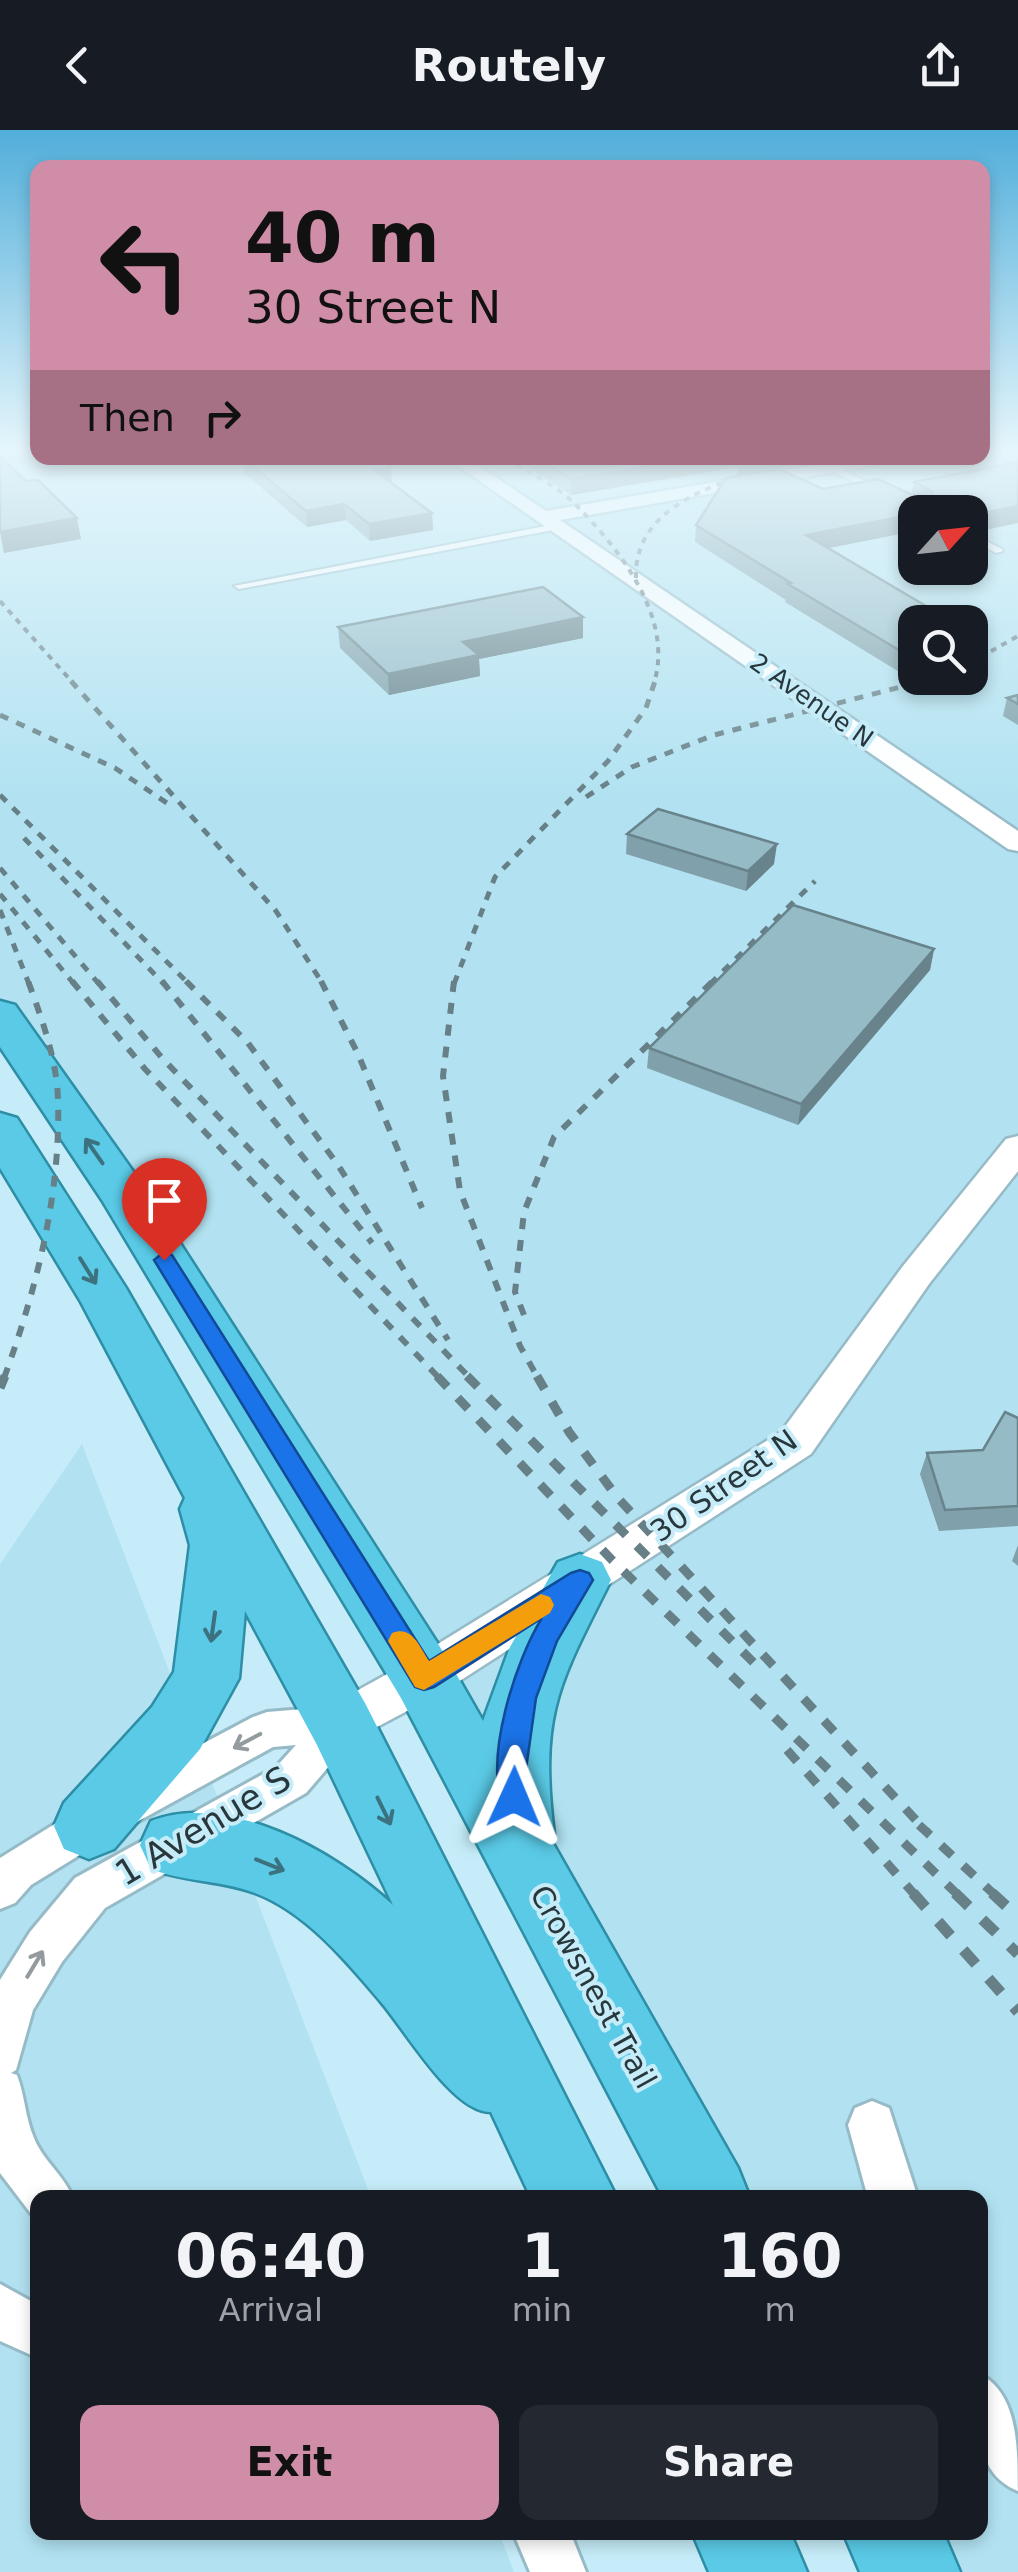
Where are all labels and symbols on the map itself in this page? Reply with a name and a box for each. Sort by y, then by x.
north arrow [898,495,988,585]
street label: 2 Avenue N [745,647,879,753]
one-way arrow [84,1138,105,1165]
pin [122,1158,207,1261]
one-way arrow [77,1256,98,1285]
street label: 30 Street N [644,1422,804,1549]
one-way arrow [203,1610,221,1642]
one-way arrow [232,1732,262,1751]
position arrow [462,1745,566,1849]
street label: 1 Avenue S [108,1758,298,1894]
one-way arrow [375,1796,394,1826]
one-way arrow [255,1858,285,1876]
street label: Crowsnest Trail [523,1879,664,2094]
one-way arrow [25,1950,45,1979]

